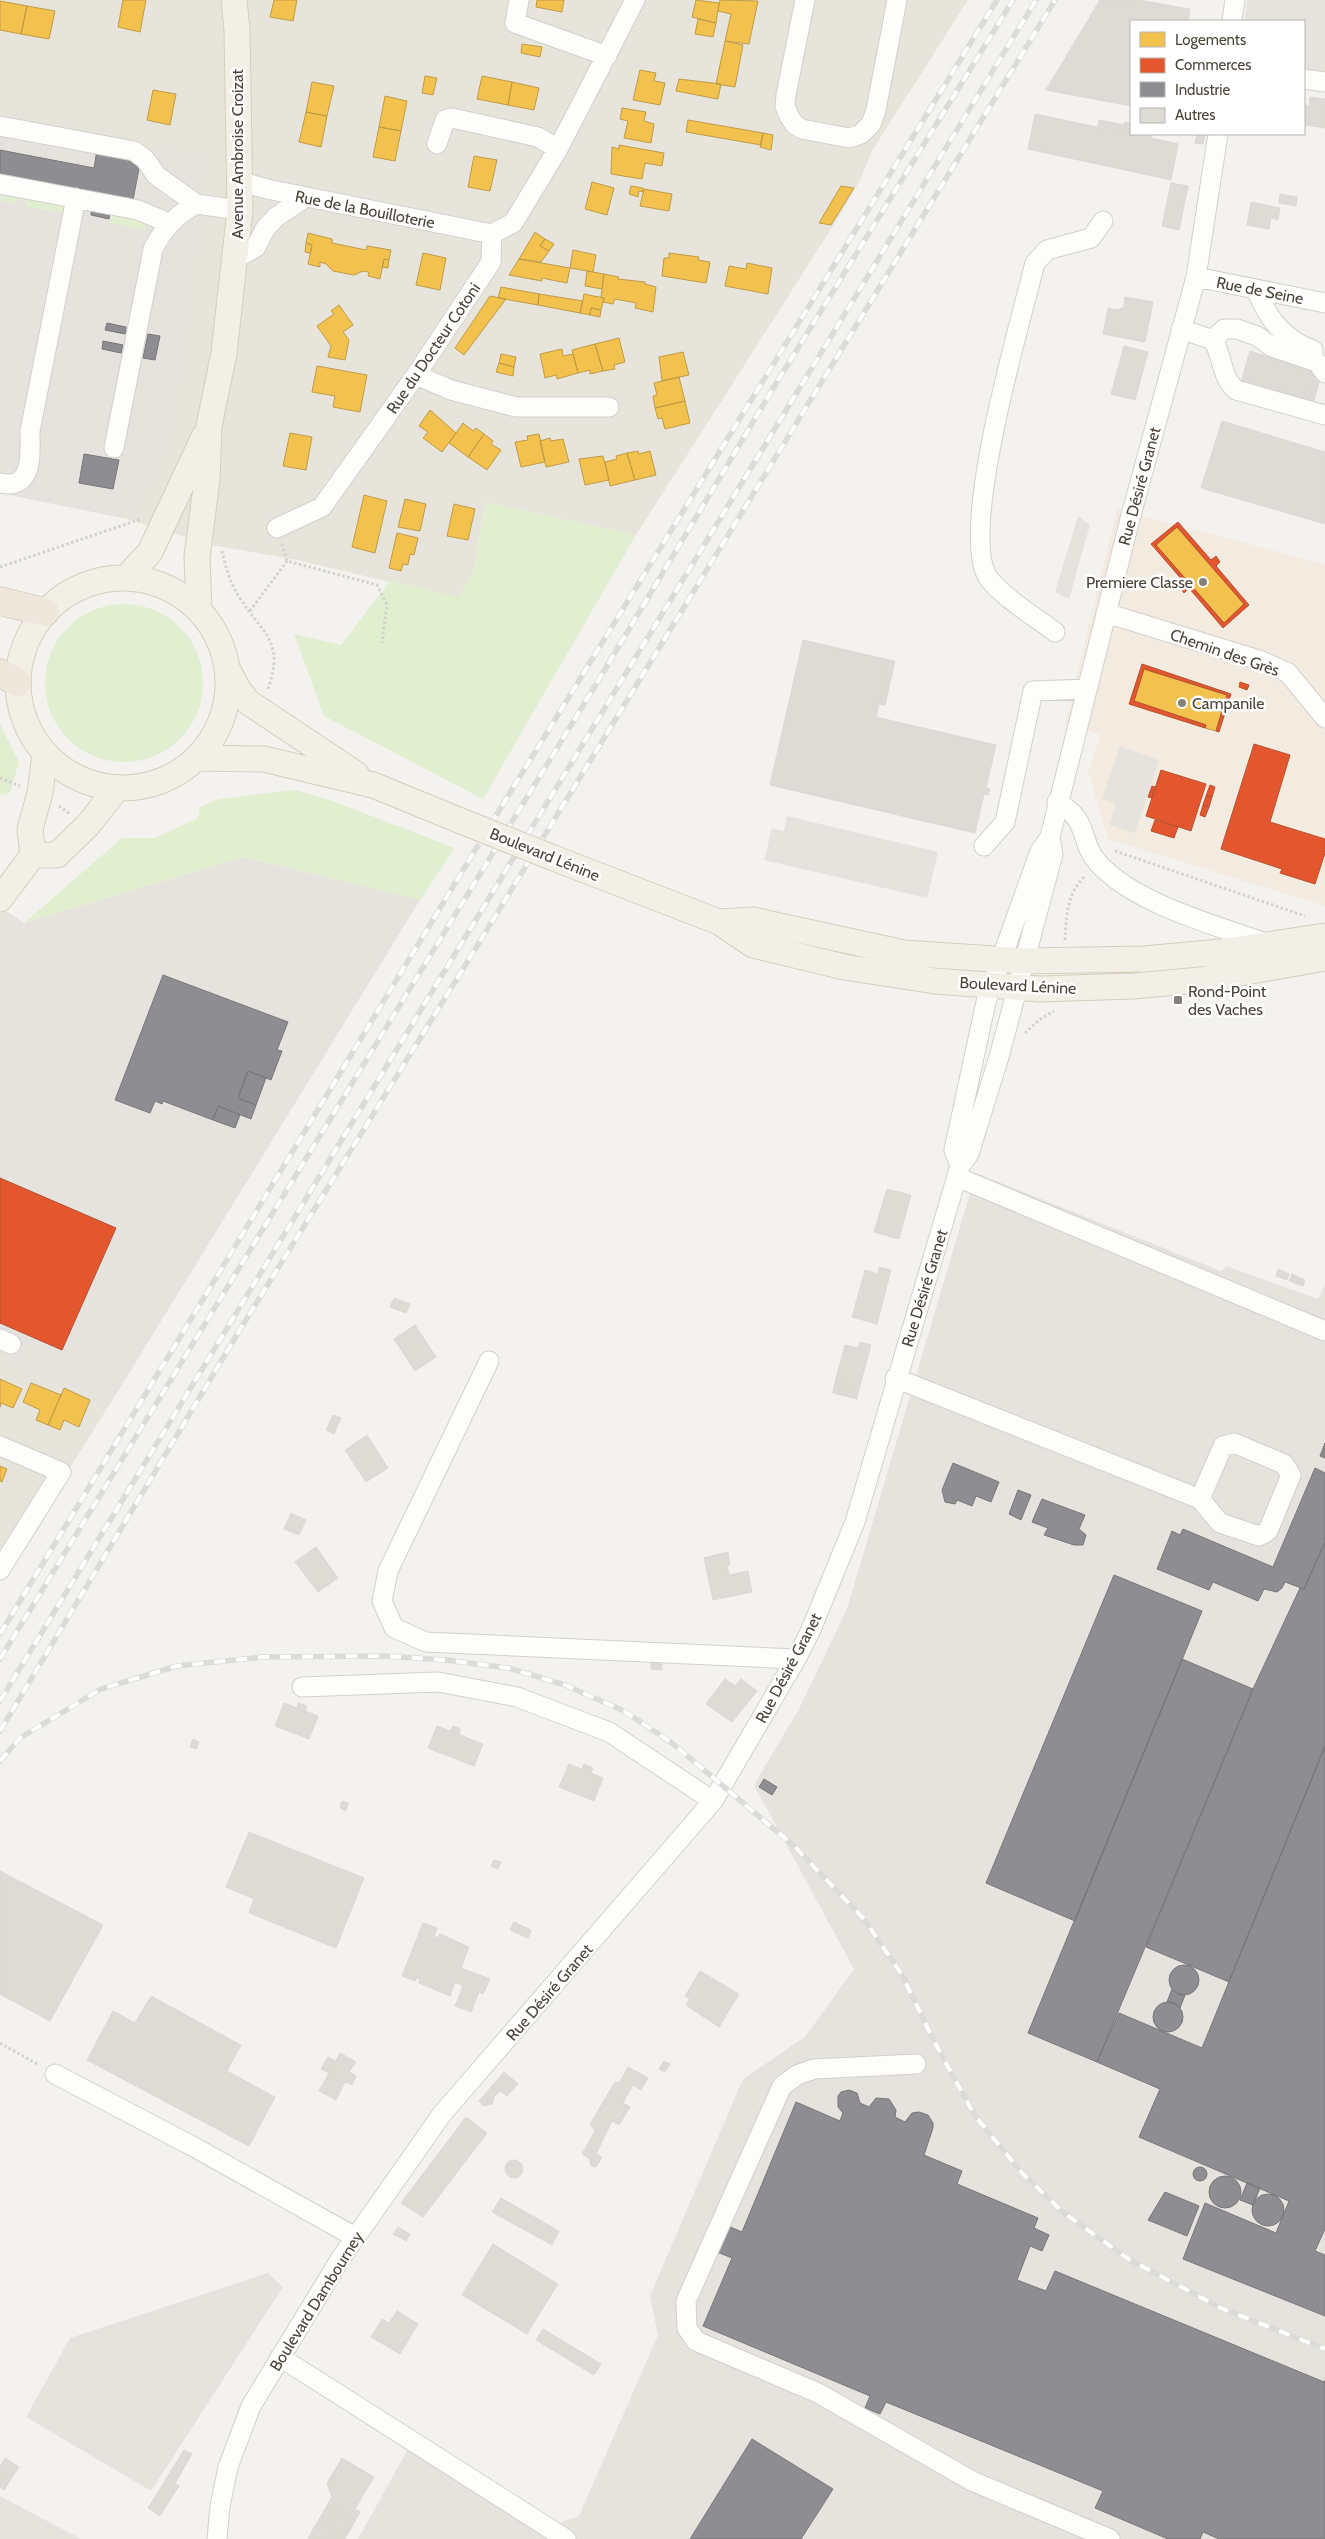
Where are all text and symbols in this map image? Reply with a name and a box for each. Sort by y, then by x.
legend [1130,20,1305,135]
text: Logements [1175,31,1246,49]
text: Commerces [1175,56,1251,74]
street label: Avenue Ambroise Croizat [228,69,247,239]
text: Industrie [1175,81,1230,99]
text: Autres [1175,106,1215,124]
street label: Rue de la Bouilloterie [293,187,436,232]
street label: Rue de Seine [1215,273,1305,308]
street label: Rue du Docteur Cotoni [383,279,484,417]
street label: Rue Désiré Granet [1115,424,1165,547]
place label: Premiere Classe [1086,573,1193,592]
marker: Premiere Classe [1197,576,1209,588]
street label: Chemin des Grès [1168,625,1282,680]
place label: Campanile [1192,694,1264,713]
marker: Campanile [1176,697,1188,709]
street label: Boulevard Lénine [487,824,603,885]
street label: Boulevard Lénine [959,973,1077,998]
place label: Rond-Point des Vaches [1188,982,1267,1019]
marker: Rond-Point des Vaches [1172,994,1184,1006]
street label: Rue Désiré Granet [898,1227,952,1349]
street label: Rue Désiré Granet [751,1609,826,1726]
street label: Rue Désiré Granet [502,1940,597,2045]
street label: Boulevard Dambourney [266,2228,367,2374]

